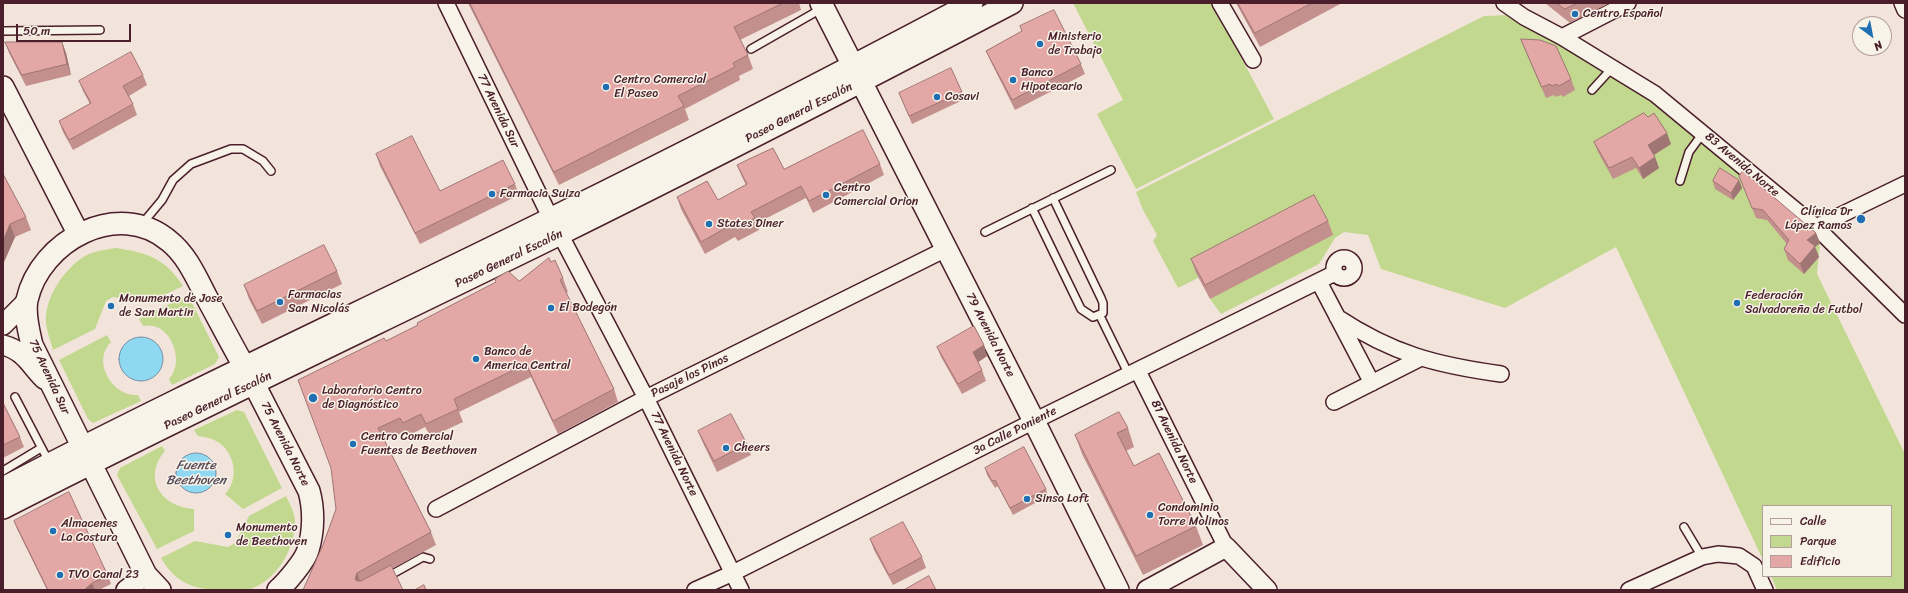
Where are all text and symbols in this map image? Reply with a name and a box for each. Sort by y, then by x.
place label: Centro Español [1583,7,1663,21]
marker: Centro Español [1570,9,1580,19]
scale bar [18,16,133,42]
north arrow [1852,16,1892,56]
text: 50 m [23,20,50,42]
place label: Ministerio de Trabajo [1048,30,1102,58]
text: N [1870,36,1886,56]
marker: Ministerio de Trabajo [1035,39,1045,49]
place label: Banco Hipotecario [1021,66,1082,94]
street label: 77 Avenida Sur [474,72,522,150]
place label: Centro Comercial El Paseo [614,73,706,101]
marker: Banco Hipotecario [1008,75,1018,85]
street label: Paseo General Escalón [743,80,855,146]
marker: Centro Comercial El Paseo [601,82,611,92]
place label: Cosavi [945,90,979,104]
marker: Cosavi [932,92,942,102]
street label: 83 Avenida Norte [1702,130,1782,200]
place label: Centro Comercial Orion [834,181,918,209]
place label: Farmacia Suiza [500,187,580,201]
marker: Farmacia Suiza [487,189,497,199]
marker: Centro Comercial Orion [821,190,831,200]
place label: Clínica Dr López Ramos [1785,205,1852,233]
marker: Clínica Dr López Ramos [1855,213,1867,225]
place label: States Diner [717,217,783,231]
marker: States Diner [704,219,714,229]
street label: Paseo General Escalón [453,227,565,291]
place label: Farmacias San Nicolás [288,288,349,316]
place label: Federación Salvadoreña de Futbol [1745,289,1862,317]
street label: 79 Avenida Norte [962,290,1018,380]
place label: Monumento de Jose de San Martin [119,292,223,320]
marker: Farmacias San Nicolás [275,297,285,307]
marker: Federación Salvadoreña de Futbol [1732,298,1742,308]
marker: Monumento de Jose de San Martin [106,301,116,311]
place label: El Bodegón [559,301,617,315]
marker: El Bodegón [546,303,556,313]
street label: 75 Avenida Sur [25,337,73,417]
place label: Banco de America Central [484,345,570,373]
street label: Pasaje los Pinos [649,351,731,401]
marker: Banco de America Central [471,354,481,364]
street label: Paseo General Escalón [162,369,274,433]
place label: Laboratorio Centro de Diagnóstico [322,384,422,412]
marker: Laboratorio Centro de Diagnóstico [307,392,319,404]
street label: 81 Avenida Norte [1148,398,1200,486]
street label: 75 Avenida Norte [257,399,313,489]
street label: 3a Calle Poniente [971,404,1059,458]
street label: 77 Avenida Norte [647,409,701,499]
place label: Centro Comercial Fuentes de Beethoven [361,430,477,458]
marker: Centro Comercial Fuentes de Beethoven [348,439,358,449]
place label: Cheers [734,441,770,455]
marker: Cheers [721,443,731,453]
water label: Fuente Beethoven [166,458,226,489]
place label: Sinso Loft [1035,492,1089,506]
marker: Sinso Loft [1022,494,1032,504]
place label: Condominio Torre Molinos [1158,501,1229,529]
legend [1762,505,1892,577]
marker: Condominio Torre Molinos [1145,510,1155,520]
text: Calle [1800,510,1827,532]
place label: Almacenes La Costura [61,517,117,545]
place label: Monumento de Beethoven [236,521,307,549]
marker: Almacenes La Costura [48,526,58,536]
marker: Monumento de Beethoven [223,530,233,540]
text: Parque [1800,530,1836,552]
text: Edificio [1800,550,1840,572]
place label: TVO Canal 23 [68,568,139,582]
marker: TVO Canal 23 [55,570,65,580]

